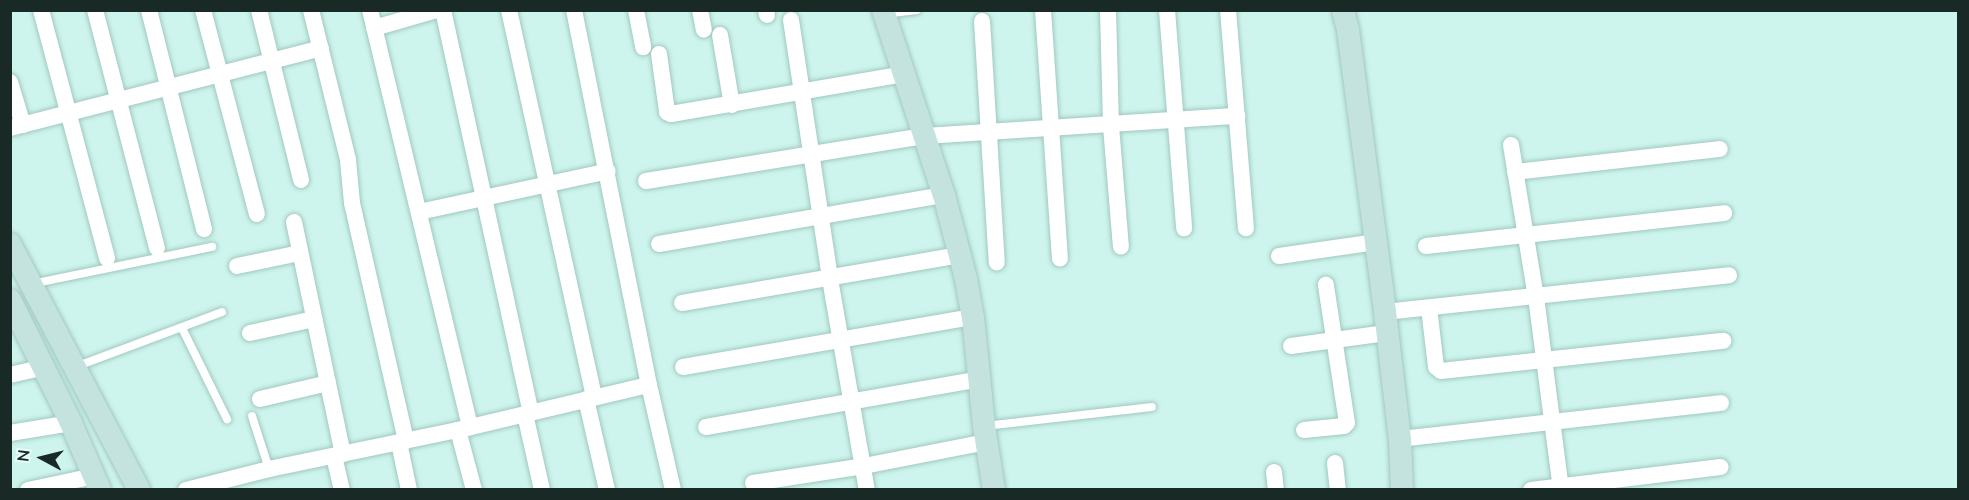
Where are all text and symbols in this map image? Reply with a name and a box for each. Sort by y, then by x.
north arrow [12,428,72,488]
text: N [12,449,36,463]

